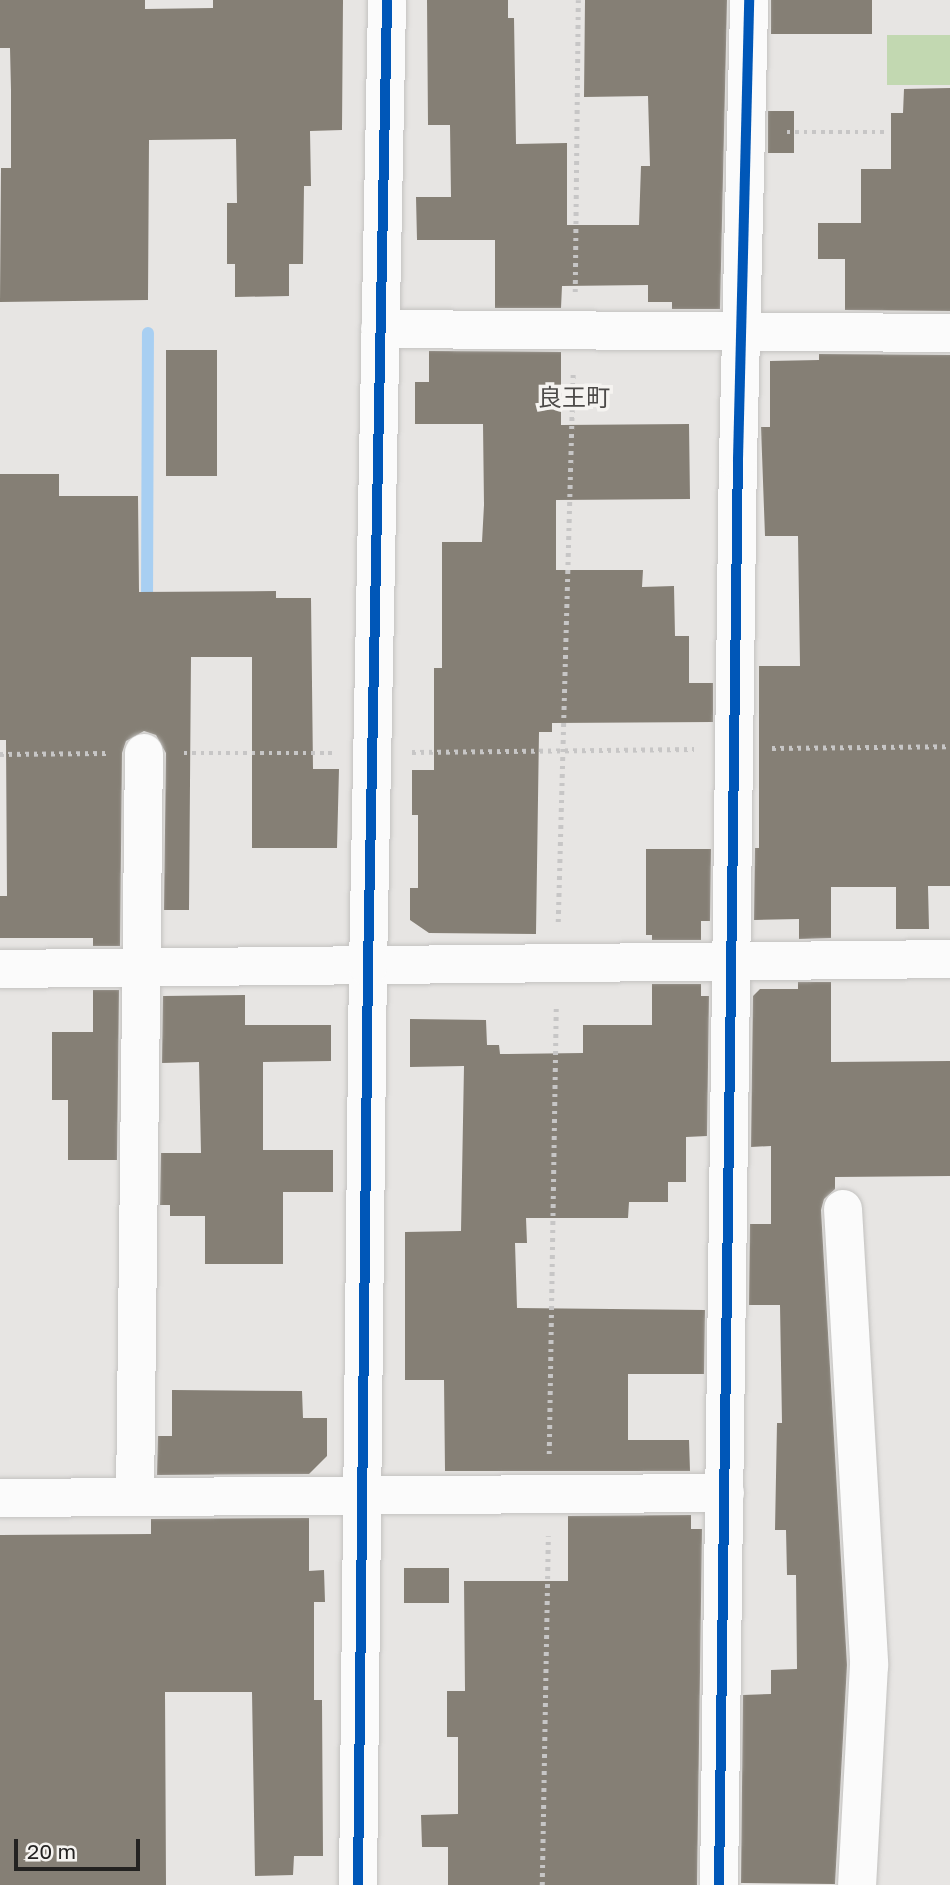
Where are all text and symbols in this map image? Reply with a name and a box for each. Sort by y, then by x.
district label: 良王町 [538,383,610,411]
scale bar [18,1826,144,1870]
text: 20 m [27,1838,76,1864]

